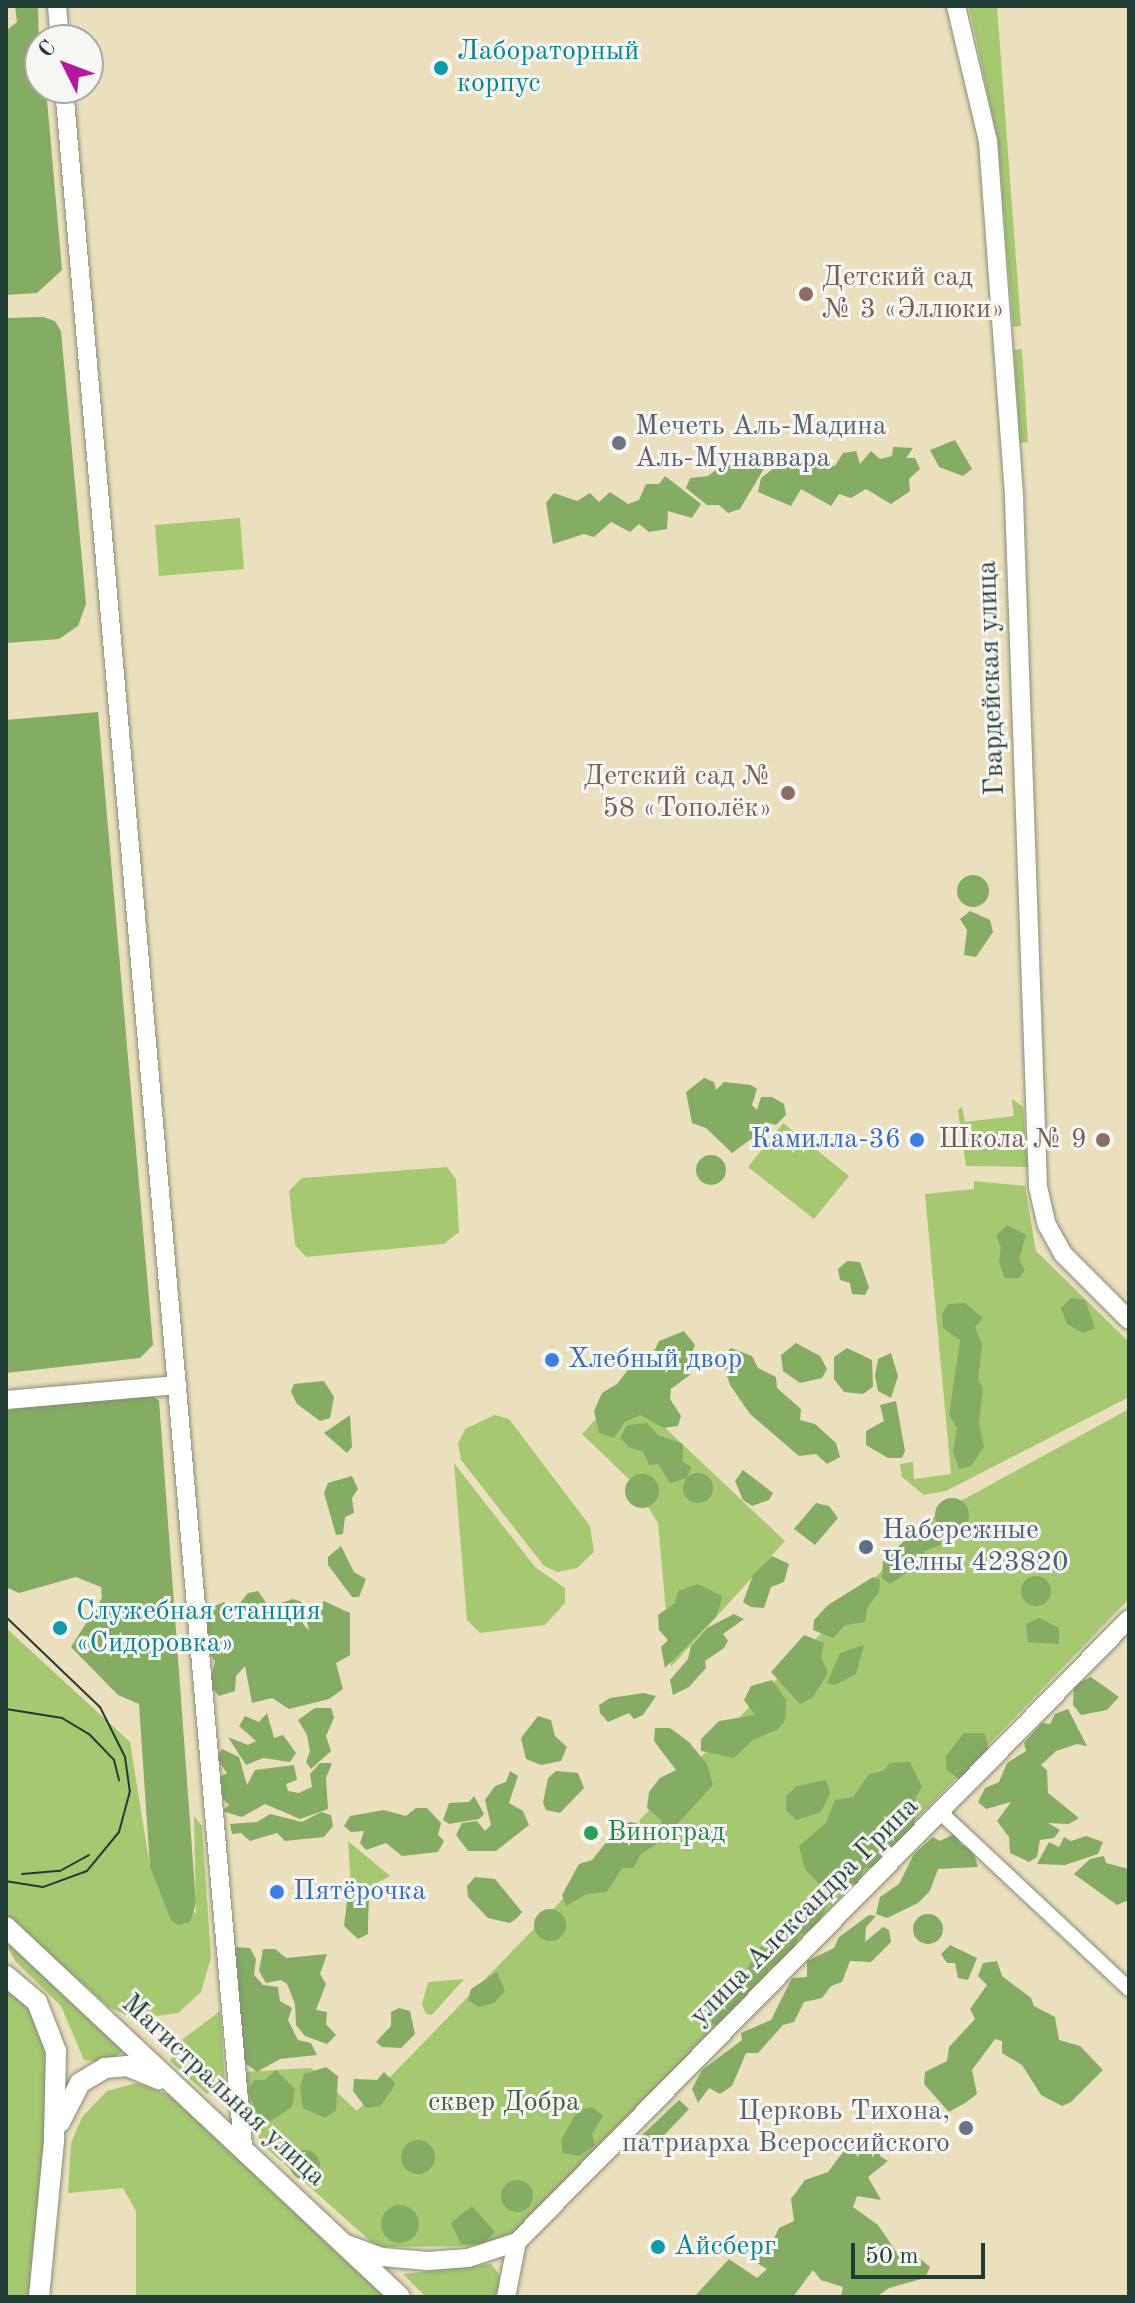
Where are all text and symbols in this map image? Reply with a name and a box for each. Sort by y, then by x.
north arrow [24,24,104,104]
place label: Лабораторный корпус [457,35,639,101]
text: С [35,37,61,62]
marker: Лабораторный корпус [432,59,450,77]
place label: Детский сад № 3 «Эллюки» [822,261,1005,327]
marker: Детский сад № 3 «Эллюки» [797,285,815,303]
place label: Мечеть Аль-Мадина Аль-Мунаввара [635,410,886,476]
marker: Мечеть Аль-Мадина Аль-Мунаввара [610,434,628,452]
street label: Гвардейская улица [971,560,1013,796]
place label: Детский сад № 58 «Тополёк» [583,760,772,826]
marker: Детский сад № 58 «Тополёк» [779,784,797,802]
place label: Камилла-36 [751,1123,901,1157]
place label: Школа № 9 [938,1123,1087,1157]
marker: Камилла-36 [908,1131,926,1149]
marker: Школа № 9 [1094,1131,1112,1149]
place label: Хлебный двор [568,1343,742,1377]
marker: Хлебный двор [543,1351,561,1369]
place label: Набережные Челны 423820 [882,1514,1069,1580]
marker: Набережные Челны 423820 [857,1538,875,1556]
place label: Служебная станция «Сидоровка» [76,1595,321,1661]
marker: Служебная станция «Сидоровка» [51,1619,69,1637]
street label: улица Александра Грина [683,1790,927,2034]
place label: Виноград [607,1816,725,1850]
marker: Виноград [582,1824,600,1842]
place label: Пятёрочка [293,1875,426,1909]
marker: Пятёрочка [268,1883,286,1901]
street label: Магистральная улица [114,1988,332,2194]
park label: сквер Добра [428,2086,580,2120]
place label: Церковь Тихона, патриарха Всероссийского [622,2095,950,2161]
marker: Церковь Тихона, патриарха Всероссийского [957,2119,975,2137]
scale bar [855,2227,989,2277]
place label: Айсберг [674,2230,776,2264]
marker: Айсберг [649,2238,667,2256]
text: 50 m [865,2245,919,2269]

